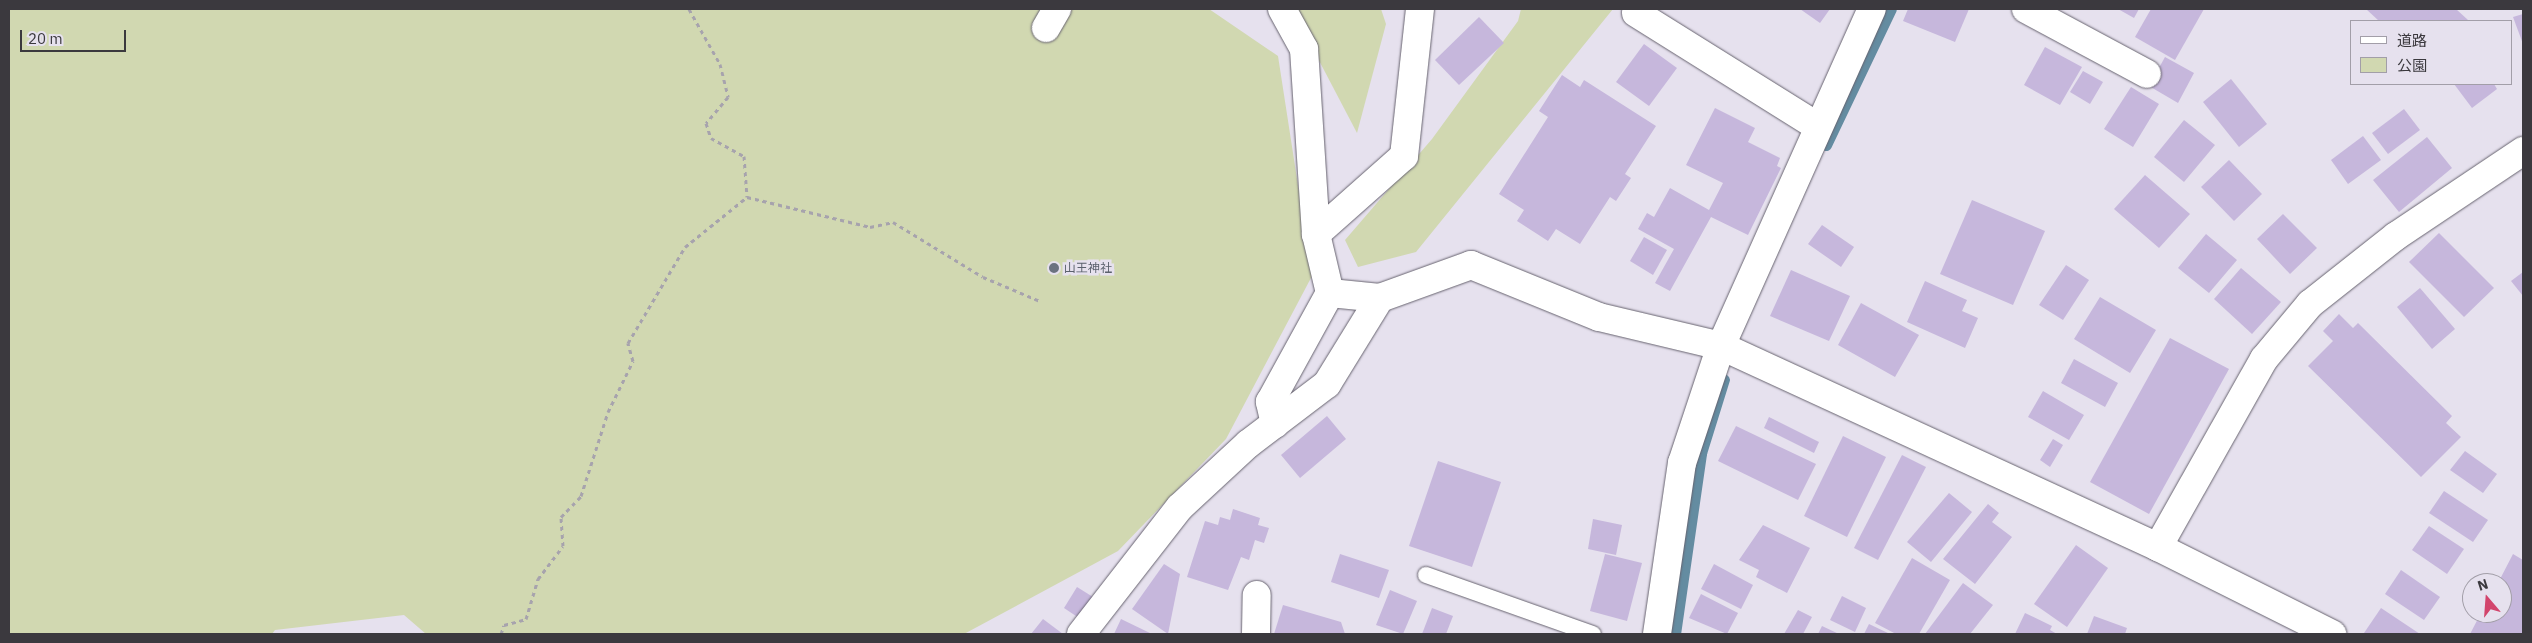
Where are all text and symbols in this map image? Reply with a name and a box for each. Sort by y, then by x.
scale bar [22,20,129,52]
legend [2350,20,2512,85]
text: 20 m [28,29,63,48]
text: 道路 [2397,31,2427,50]
text: 公園 [2397,56,2427,75]
place label: 山王神社 [1064,261,1112,275]
marker: 山王神社 [1048,262,1060,274]
north arrow [2462,573,2512,623]
text: N [2475,575,2490,595]

